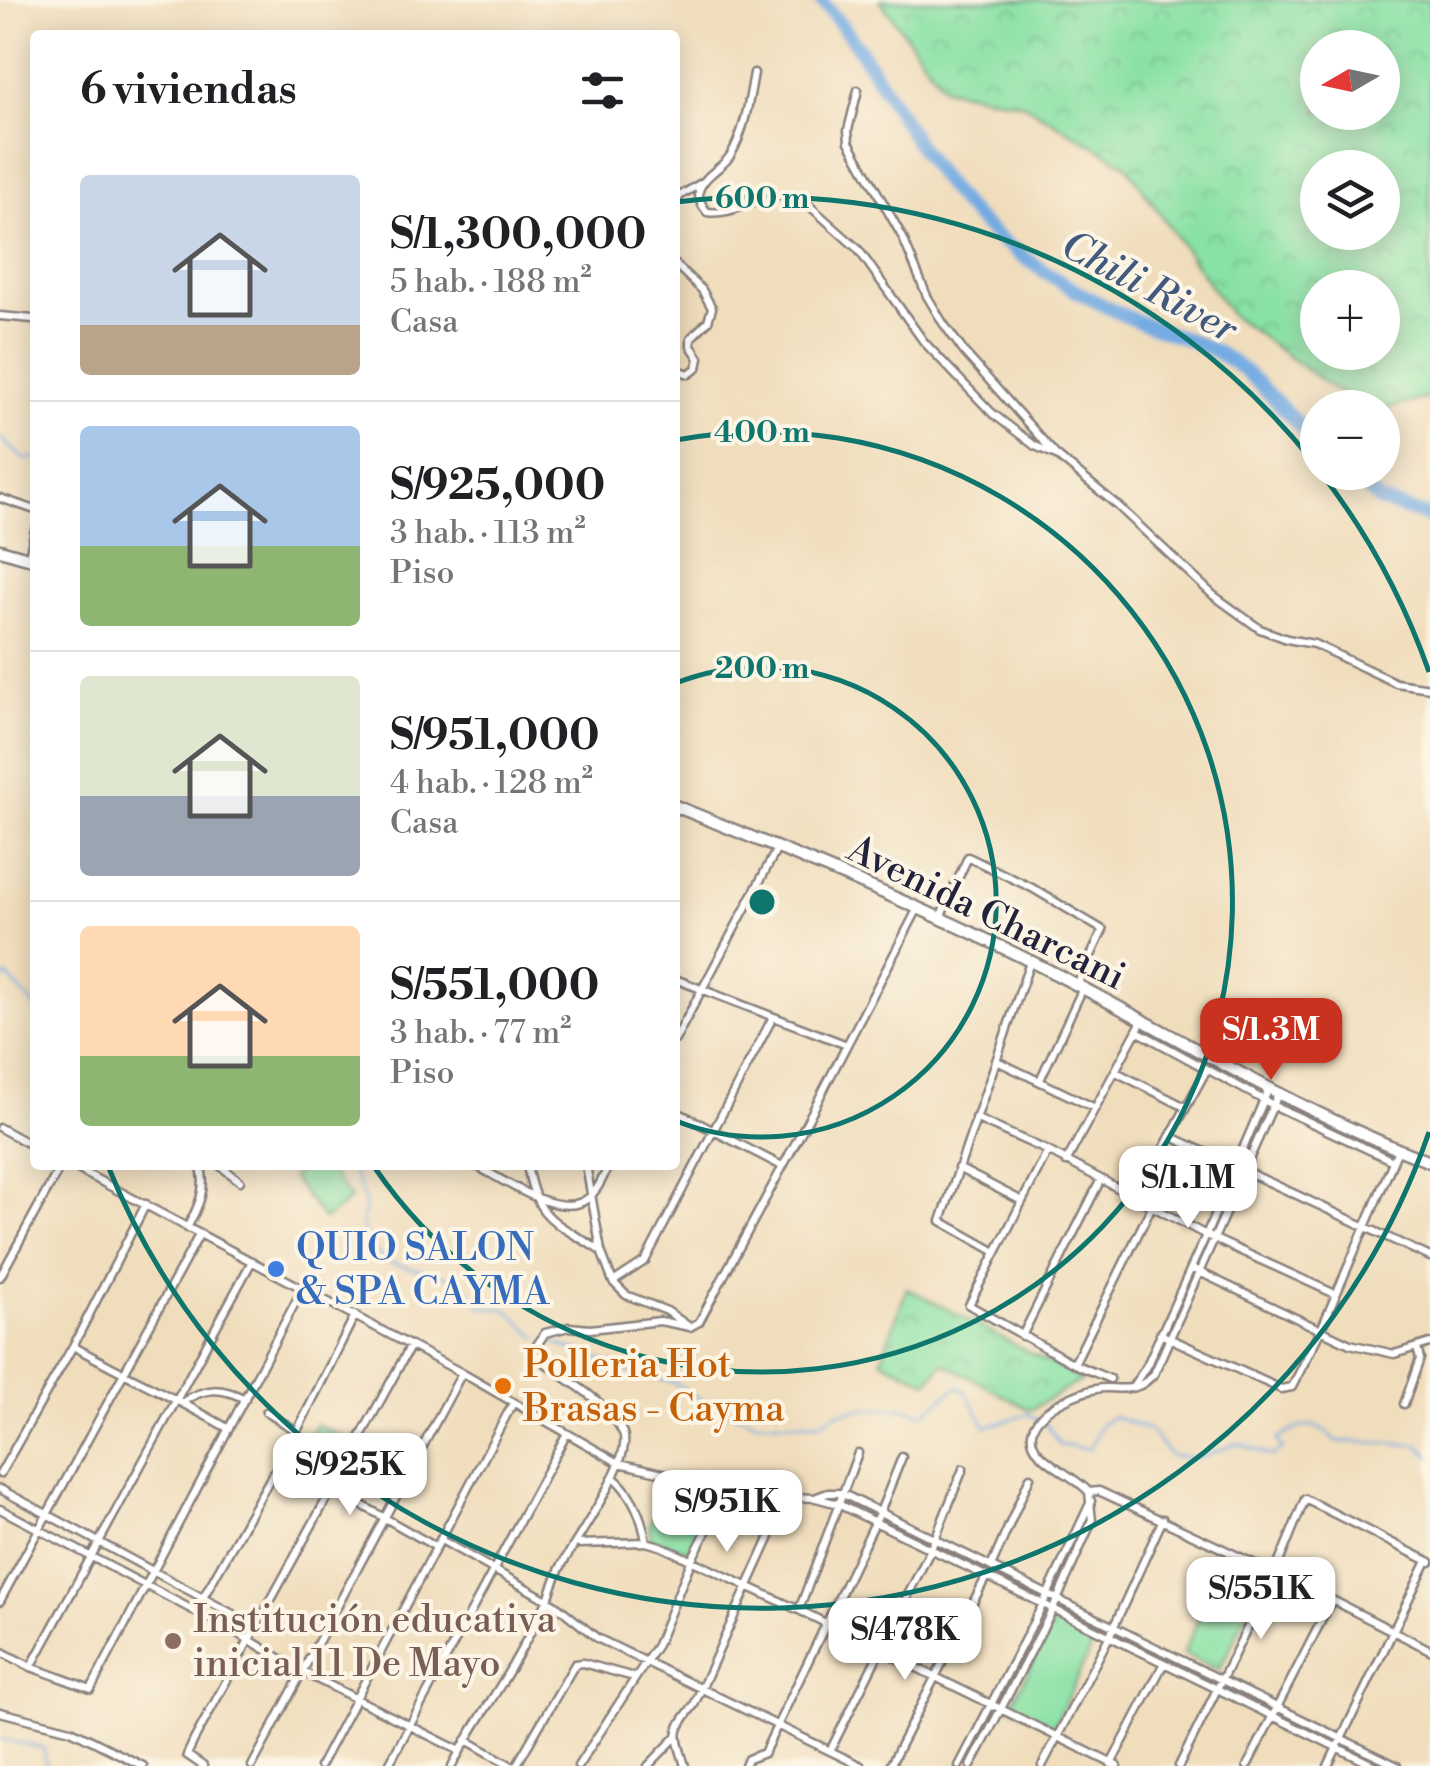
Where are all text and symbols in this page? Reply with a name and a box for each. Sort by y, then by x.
north arrow [1300,30,1400,130]
map controls [1300,30,1400,490]
icon: filters [575,63,630,118]
text: 6 viviendas [80,64,297,117]
button: layers [1300,150,1400,250]
text: 600 m [715,180,809,218]
text: S/1,300,000 [390,209,646,262]
icon: home [160,215,280,335]
water label: Chili River [1052,221,1247,355]
text: 5 hab. · 188 m² [390,262,592,302]
button: + [1300,270,1400,370]
text: Casa [390,302,458,342]
button: − [1300,390,1400,490]
text: 400 m [714,414,810,452]
text: S/925,000 [390,460,605,513]
icon: home [160,466,280,586]
text: 3 hab. · 113 m² [390,513,586,553]
text: Piso [390,553,454,593]
text: 200 m [715,650,809,688]
text: S/951,000 [390,710,600,763]
icon: home [160,716,280,836]
text: 4 hab. · 128 m² [390,763,593,803]
text: Casa [390,803,458,843]
street label: Avenida Charcani [839,825,1133,1001]
centre of rings [744,884,780,920]
text: S/551,000 [390,960,599,1013]
icon: home [160,966,280,1086]
pin: S/1.3M [1190,998,1352,1083]
text: S/1.3M [1222,1010,1320,1050]
text: 3 hab. · 77 m² [390,1013,572,1053]
text: Piso [390,1053,454,1093]
pin: S/1.1M [1107,1146,1269,1231]
text: S/1.1M [1141,1158,1235,1198]
place label: QUIO SALON & SPA CAYMA [296,1225,550,1316]
marker: QUIO SALON & SPA CAYMA [265,1258,287,1280]
place label: Polleria Hot Brasas - Cayma [522,1342,785,1433]
marker: Polleria Hot Brasas - Cayma [492,1375,514,1397]
pin: S/925K [269,1433,431,1518]
text: S/925K [295,1445,405,1485]
pin: S/951K [646,1470,808,1555]
text: S/951K [674,1482,780,1522]
pin: S/551K [1180,1557,1342,1642]
text: S/551K [1208,1569,1314,1609]
place label: Institución educativa inicial 11 De Mayo [193,1597,557,1688]
pin: S/478K [824,1598,986,1683]
text: S/478K [850,1610,960,1650]
marker: Institución educativa inicial 11 De Mayo [162,1630,184,1652]

